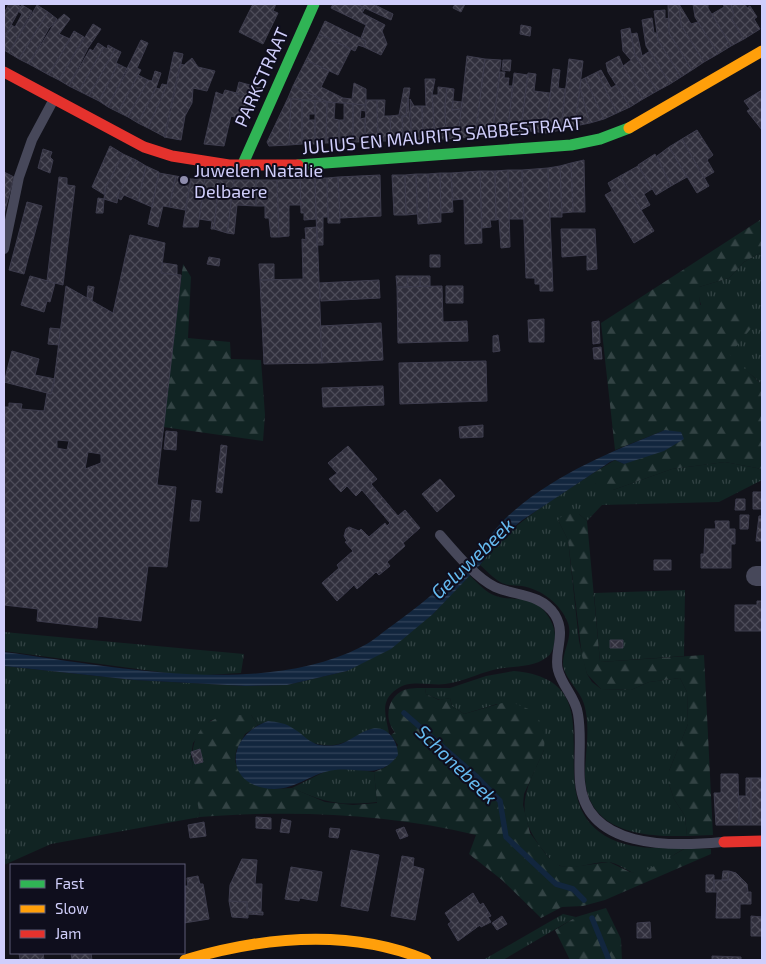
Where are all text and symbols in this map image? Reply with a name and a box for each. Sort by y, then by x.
street label: PARKSTRAAT [229,23,293,130]
street label: JULIUS EN MAURITS SABBESTRAAT [301,112,584,158]
place label: Juwelen Natalie Delbaere [194,159,323,202]
marker: Juwelen Natalie Delbaere [178,174,190,186]
water label: Geluwebeek [426,513,518,603]
water label: Schonebeek [412,720,502,808]
legend [10,864,185,954]
text: Fast [55,874,85,892]
text: Slow [55,899,89,917]
text: Jam [55,924,81,942]

